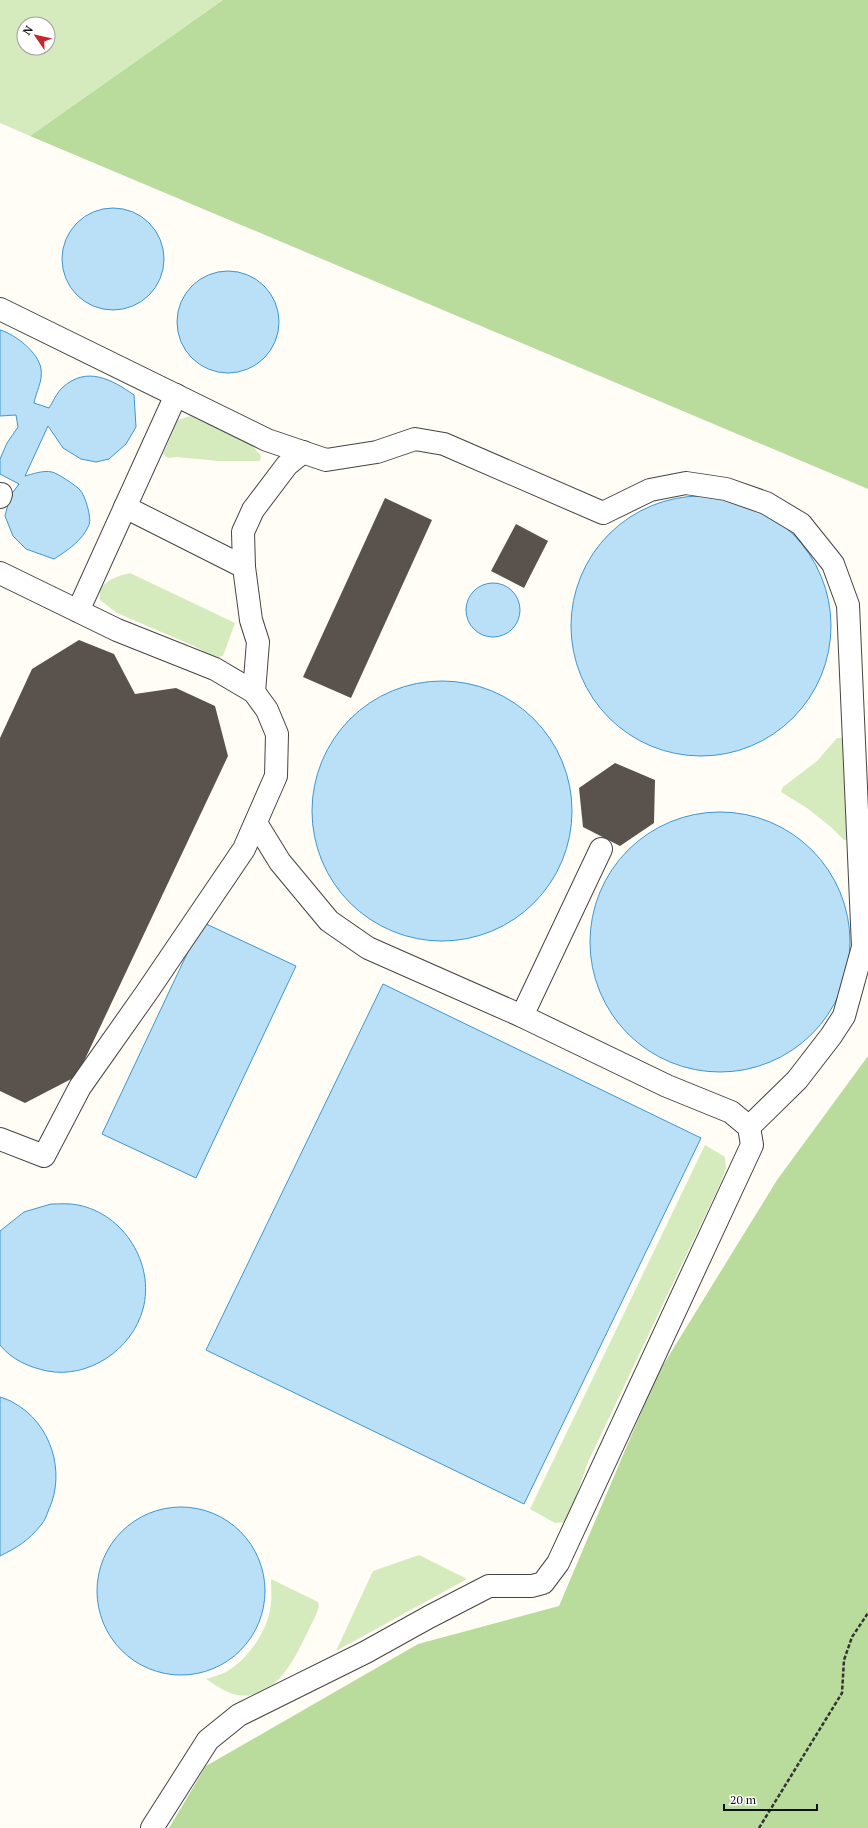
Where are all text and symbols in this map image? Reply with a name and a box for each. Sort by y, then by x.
north arrow [16,16,56,56]
text: N [20,22,36,38]
scale bar [724,1786,817,1812]
text: 20 m [730,1792,757,1807]

